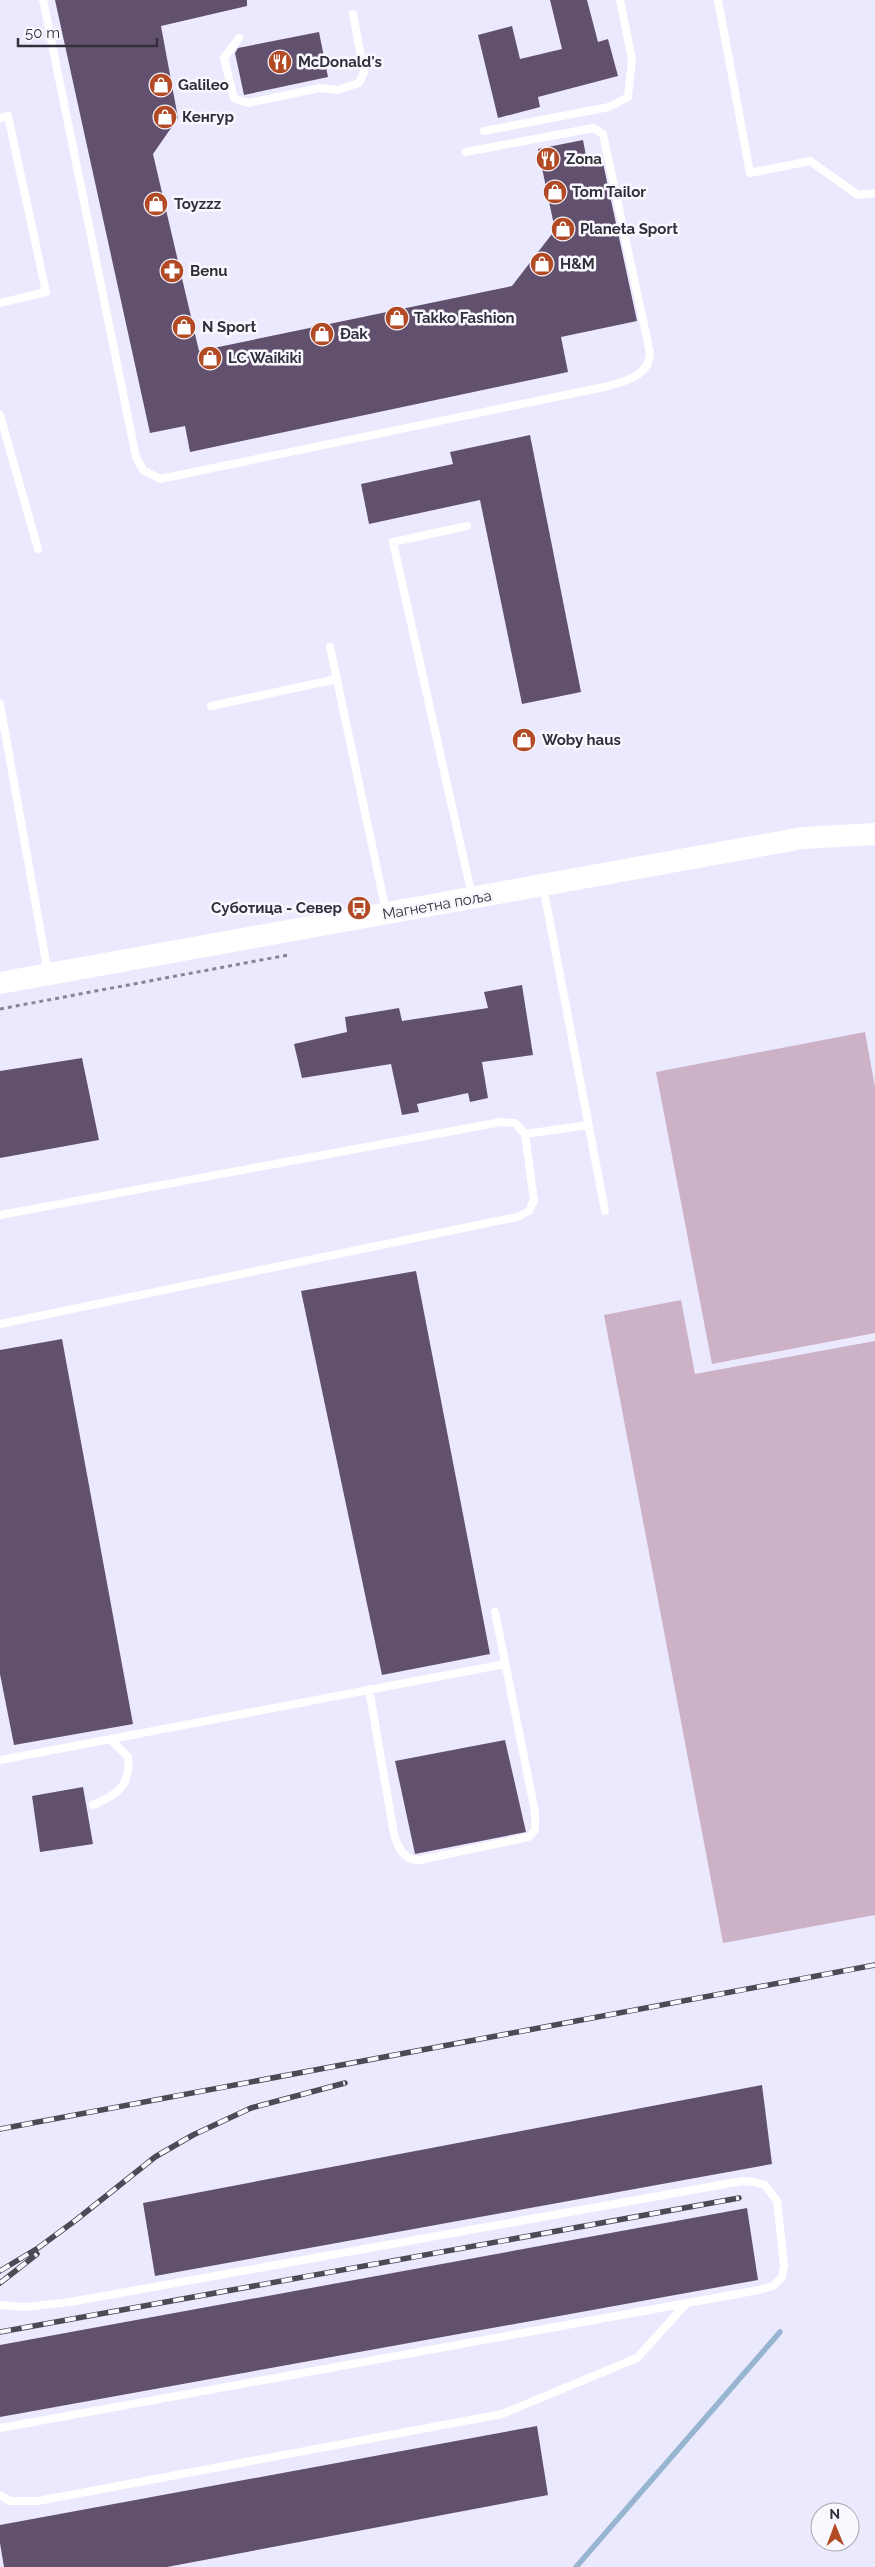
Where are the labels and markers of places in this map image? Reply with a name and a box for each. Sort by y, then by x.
restaurant icon: McDonald's [267,49,293,75]
place label: McDonald's [298,53,382,71]
shop icon: Galileo [148,72,174,98]
place label: Galileo [178,76,229,94]
shop icon: Кенгур [152,104,178,130]
place label: Кенгур [182,108,234,126]
restaurant icon: Zona [535,146,561,172]
place label: Zona [566,150,602,168]
shop icon: Tom Tailor [542,179,568,205]
place label: Tom Tailor [572,183,646,201]
shop icon: Toyzzz [143,191,169,217]
place label: Toyzzz [174,195,221,213]
shop icon: Planeta Sport [550,216,576,242]
place label: Planeta Sport [580,220,678,238]
shop icon: H&M [529,251,555,277]
place label: H&M [560,255,595,273]
pharmacy icon: Benu [159,258,185,284]
place label: Benu [190,262,228,280]
shop icon: Takko Fashion [384,305,410,331]
place label: Takko Fashion [414,309,515,327]
shop icon: N Sport [171,314,197,340]
place label: N Sport [202,318,257,336]
shop icon: Đak [309,321,335,347]
place label: Đak [340,325,368,343]
shop icon: LC Waikiki [197,345,223,371]
place label: LC Waikiki [228,349,302,367]
shop icon: Woby haus [511,727,537,753]
place label: Woby haus [542,731,621,749]
bus stop icon: Суботица - Север [346,895,372,921]
place label: Суботица - Север [211,899,342,917]

